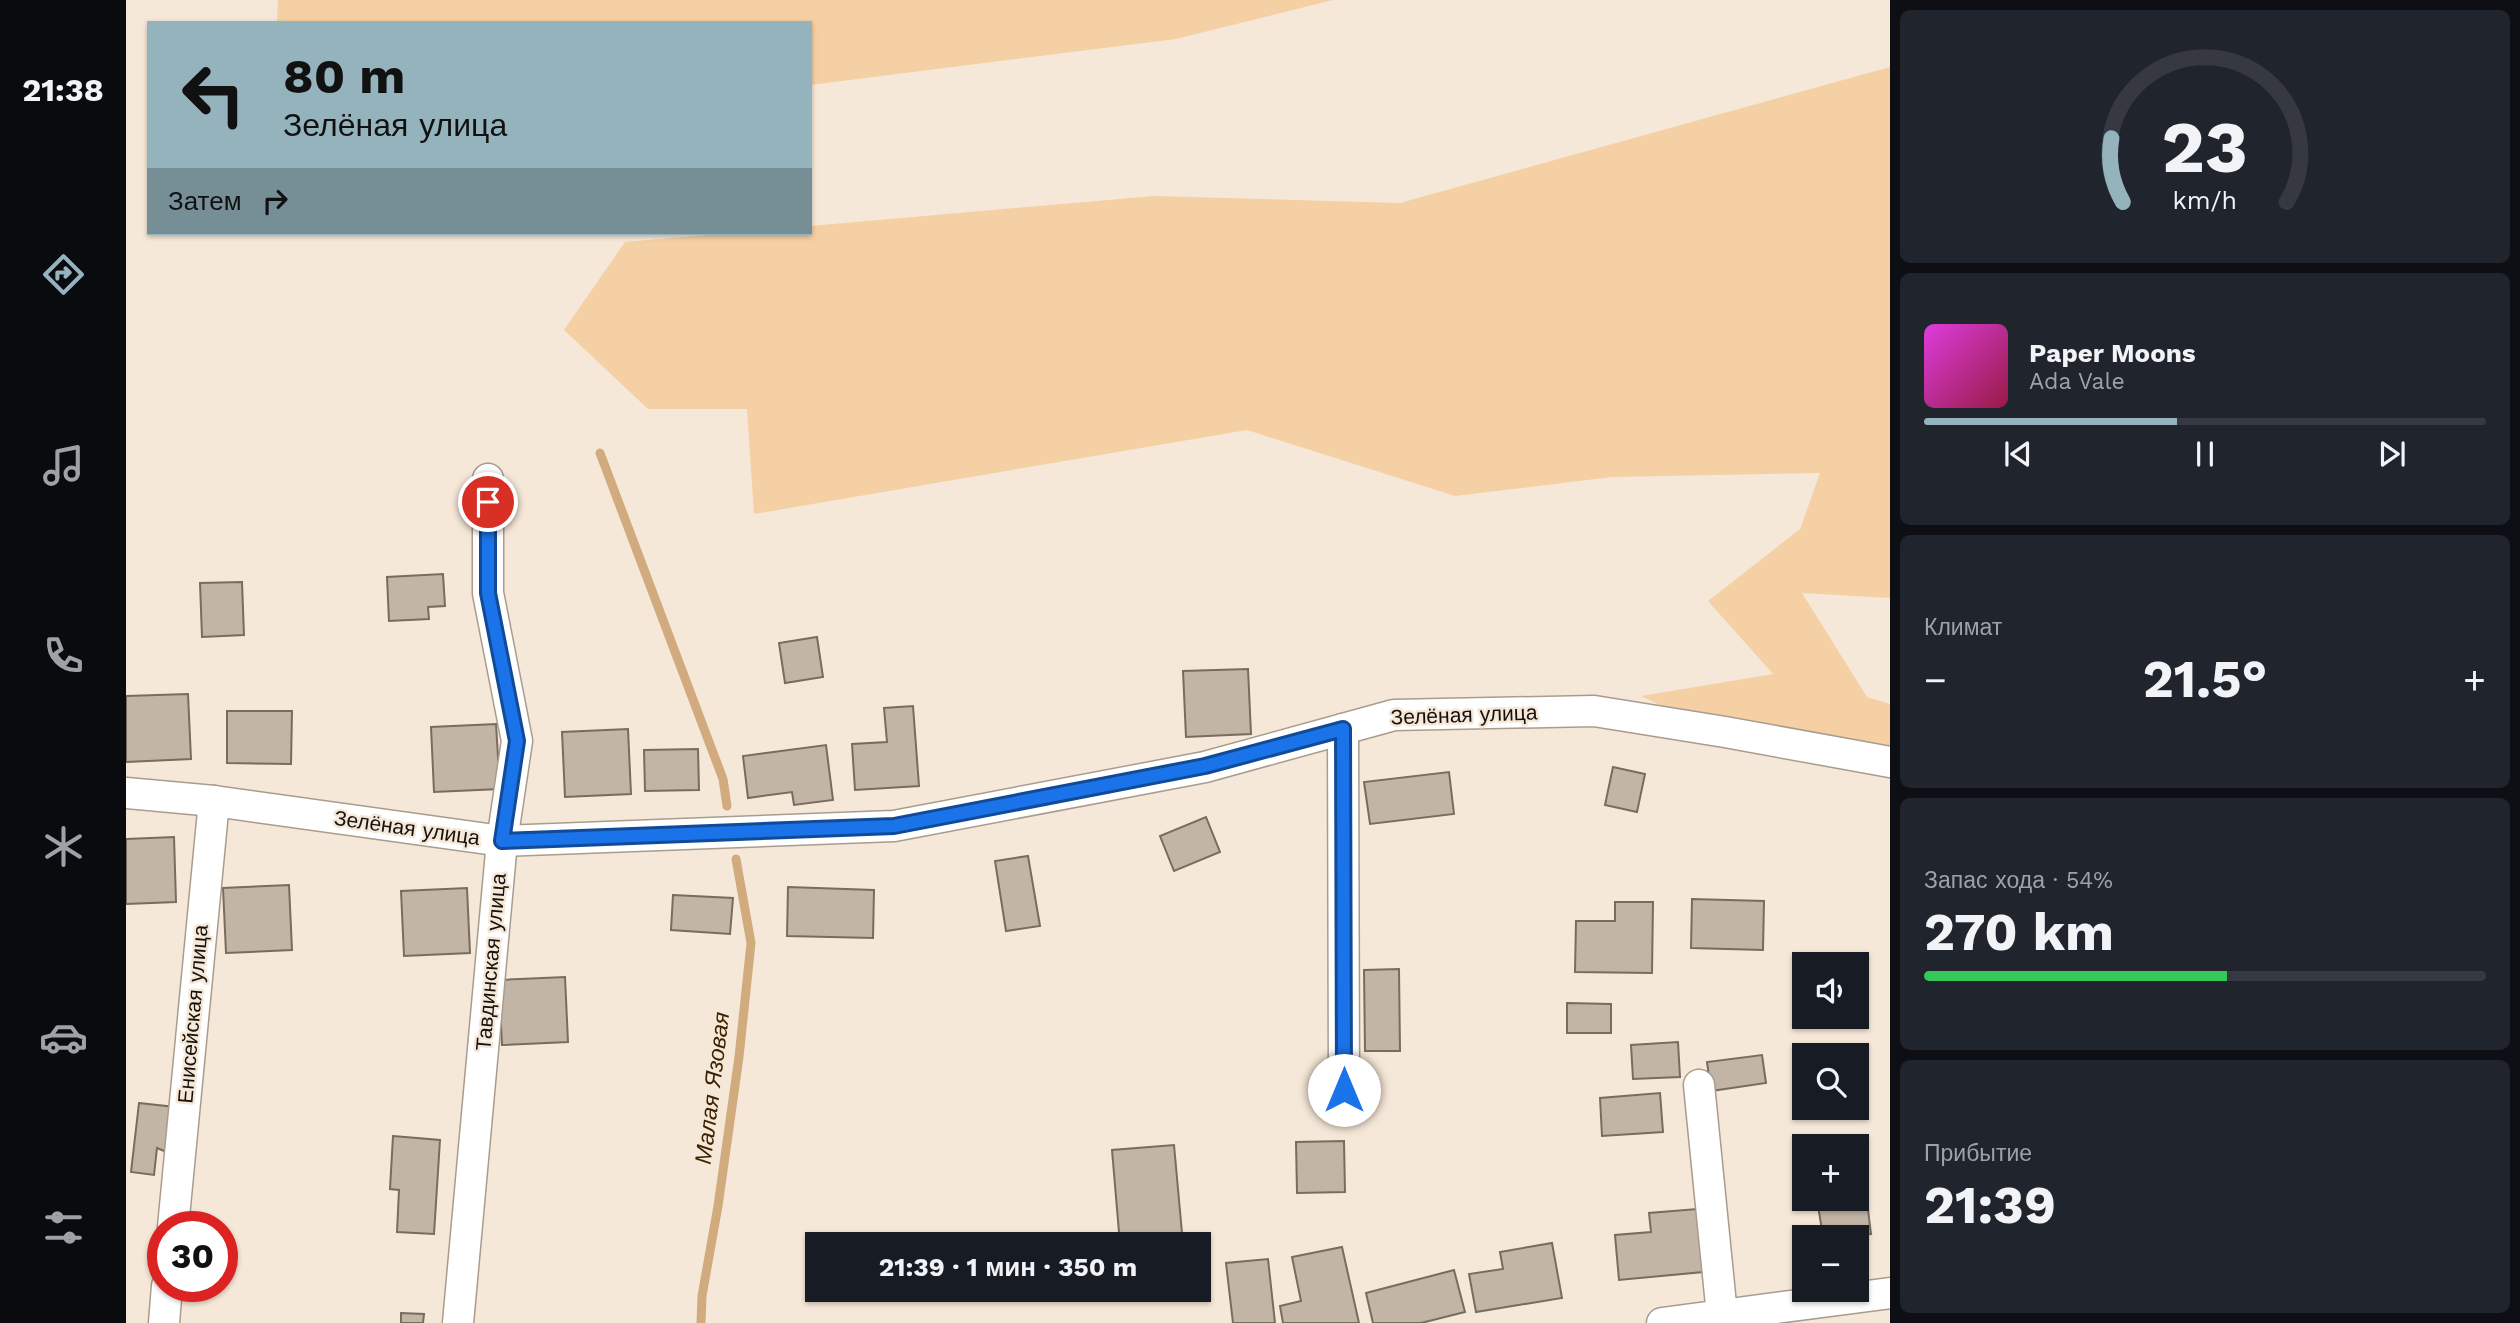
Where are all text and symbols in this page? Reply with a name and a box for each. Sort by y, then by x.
text: 80 m [283,47,405,105]
icon: left [168,49,259,140]
text: 21:38 [22,71,104,109]
text: 23 [2162,105,2248,191]
text: Зелёная улица [283,106,507,144]
icon: right [256,182,294,220]
text: Затем [168,186,242,216]
text: km/h [2173,186,2237,215]
icon: directions [39,250,88,299]
text: Paper Moons [2029,338,2196,368]
text: Ada Vale [2029,368,2125,395]
icon: previous [1999,435,2037,473]
icon: pause [2186,435,2224,473]
icon: next [2373,435,2411,473]
icon: music [39,441,88,490]
pin [458,472,518,532]
icon: arrive [469,483,507,521]
text: Климат [1924,614,2002,641]
icon: phone [39,631,88,680]
text: 21.5° [2143,649,2267,710]
text: − [1924,658,1947,702]
text: + [2463,658,2486,702]
street label: Зелёная улица [1390,699,1538,730]
street label: Зелёная улица [332,805,482,850]
icon: climate [39,822,88,871]
text: Запас хода · 54% [1924,867,2113,894]
street label: Тавдинская улица [470,872,511,1052]
text: 270 km [1924,902,2114,963]
street label: Енисейская улица [172,923,213,1104]
map controls [1792,952,1869,1302]
button: sound [1792,952,1869,1029]
water label: Малая Язовая [690,1010,735,1166]
icon: car [39,1013,88,1062]
button: search [1792,1043,1869,1120]
position arrow [1307,1053,1381,1127]
button: + [1792,1134,1869,1211]
text: Прибытие [1924,1140,2032,1167]
text: 21:39 [1924,1175,2056,1236]
icon: filters [39,1203,88,1252]
speed limit sign: 30 [147,1211,238,1302]
button: − [1792,1225,1869,1302]
text: 21:39 · 1 мин · 350 m [879,1252,1137,1282]

